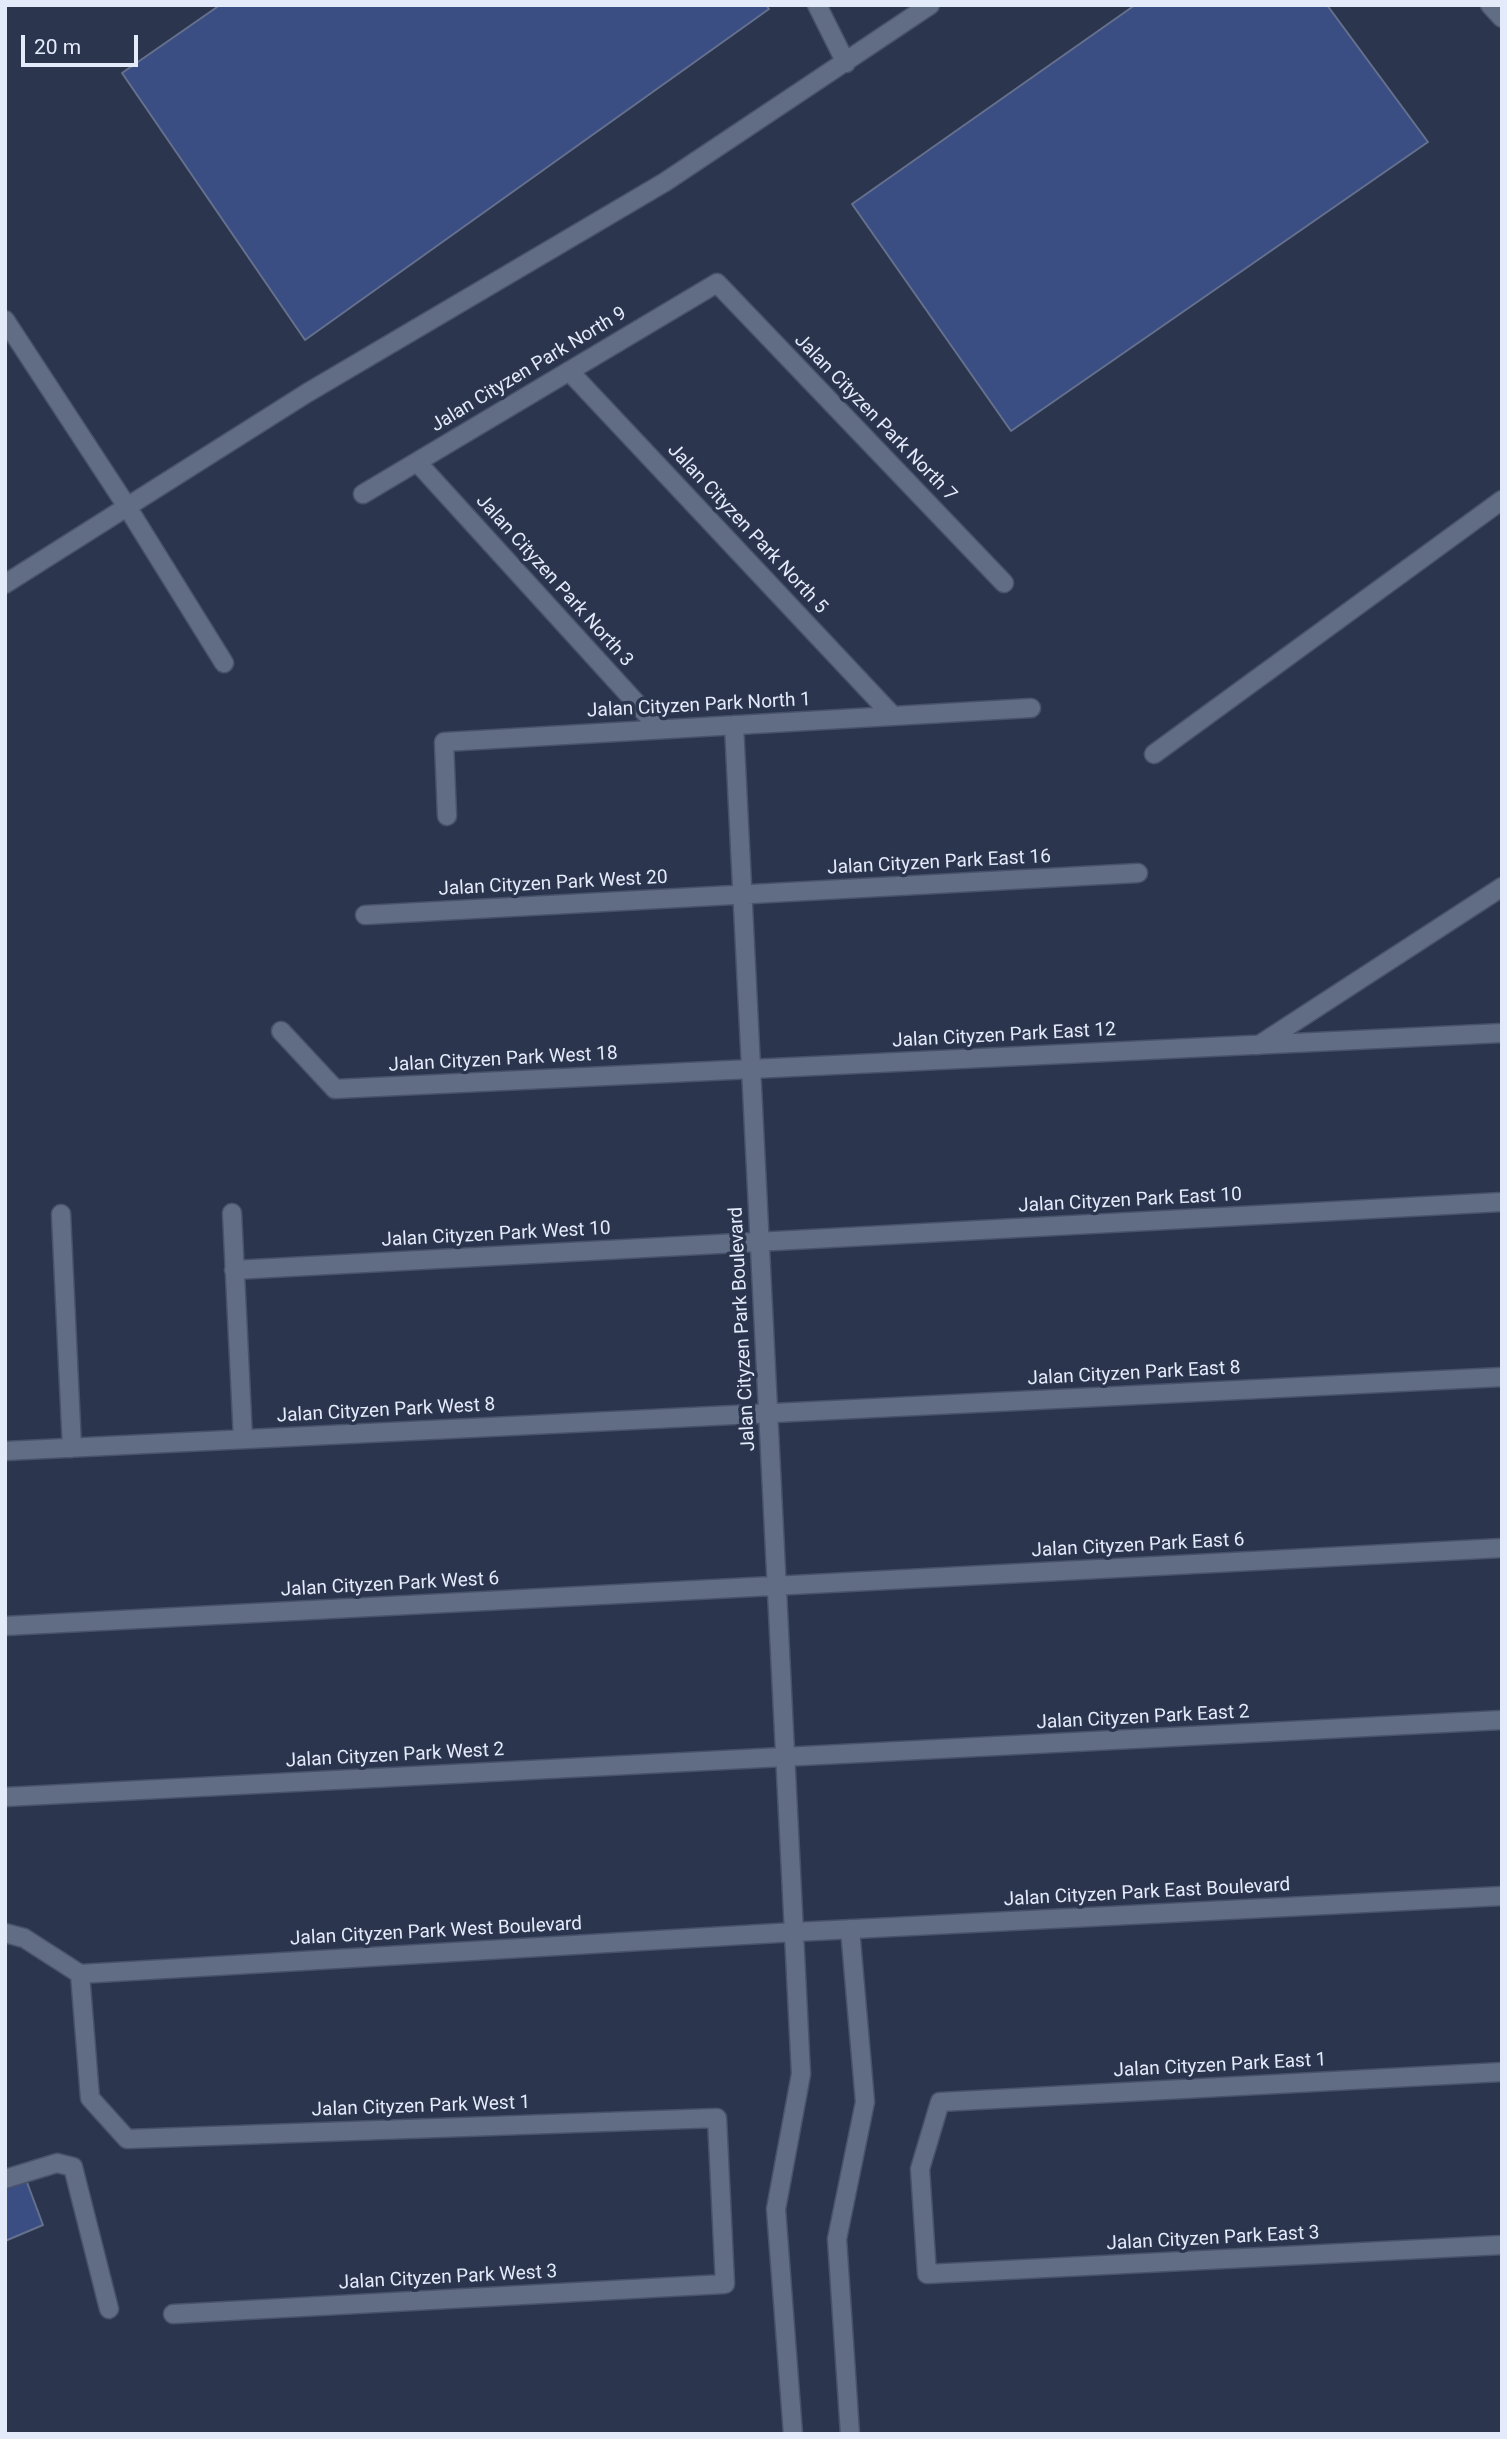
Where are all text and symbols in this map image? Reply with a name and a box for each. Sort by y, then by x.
scale bar [24,21,142,65]
text: 20 m [34,35,81,59]
street label: Jalan Cityzen Park North 9 [427,303,631,437]
street label: Jalan Cityzen Park North 7 [789,329,961,507]
street label: Jalan Cityzen Park North 5 [662,439,832,619]
street label: Jalan Cityzen Park North 3 [471,490,637,672]
street label: Jalan Cityzen Park North 1 [587,689,811,723]
street label: Jalan Cityzen Park East 16 [827,846,1051,880]
street label: Jalan Cityzen Park West 20 [438,867,668,901]
street label: Jalan Cityzen Park East 12 [892,1019,1116,1053]
street label: Jalan Cityzen Park West 18 [388,1043,618,1077]
street label: Jalan Cityzen Park East 10 [1018,1184,1242,1218]
street label: Jalan Cityzen Park Boulevard [725,1206,761,1452]
street label: Jalan Cityzen Park West 10 [381,1218,611,1252]
street label: Jalan Cityzen Park East 8 [1027,1357,1241,1391]
street label: Jalan Cityzen Park West 8 [276,1394,496,1428]
street label: Jalan Cityzen Park East 6 [1031,1529,1245,1563]
street label: Jalan Cityzen Park West 6 [280,1568,500,1602]
street label: Jalan Cityzen Park East 2 [1036,1701,1250,1735]
street label: Jalan Cityzen Park West 2 [285,1739,505,1773]
street label: Jalan Cityzen Park East Boulevard [1003,1874,1291,1912]
street label: Jalan Cityzen Park West Boulevard [289,1913,583,1951]
street label: Jalan Cityzen Park East 1 [1113,2049,1327,2083]
street label: Jalan Cityzen Park West 1 [311,2092,531,2122]
street label: Jalan Cityzen Park East 3 [1106,2222,1320,2256]
street label: Jalan Cityzen Park West 3 [338,2261,558,2295]

